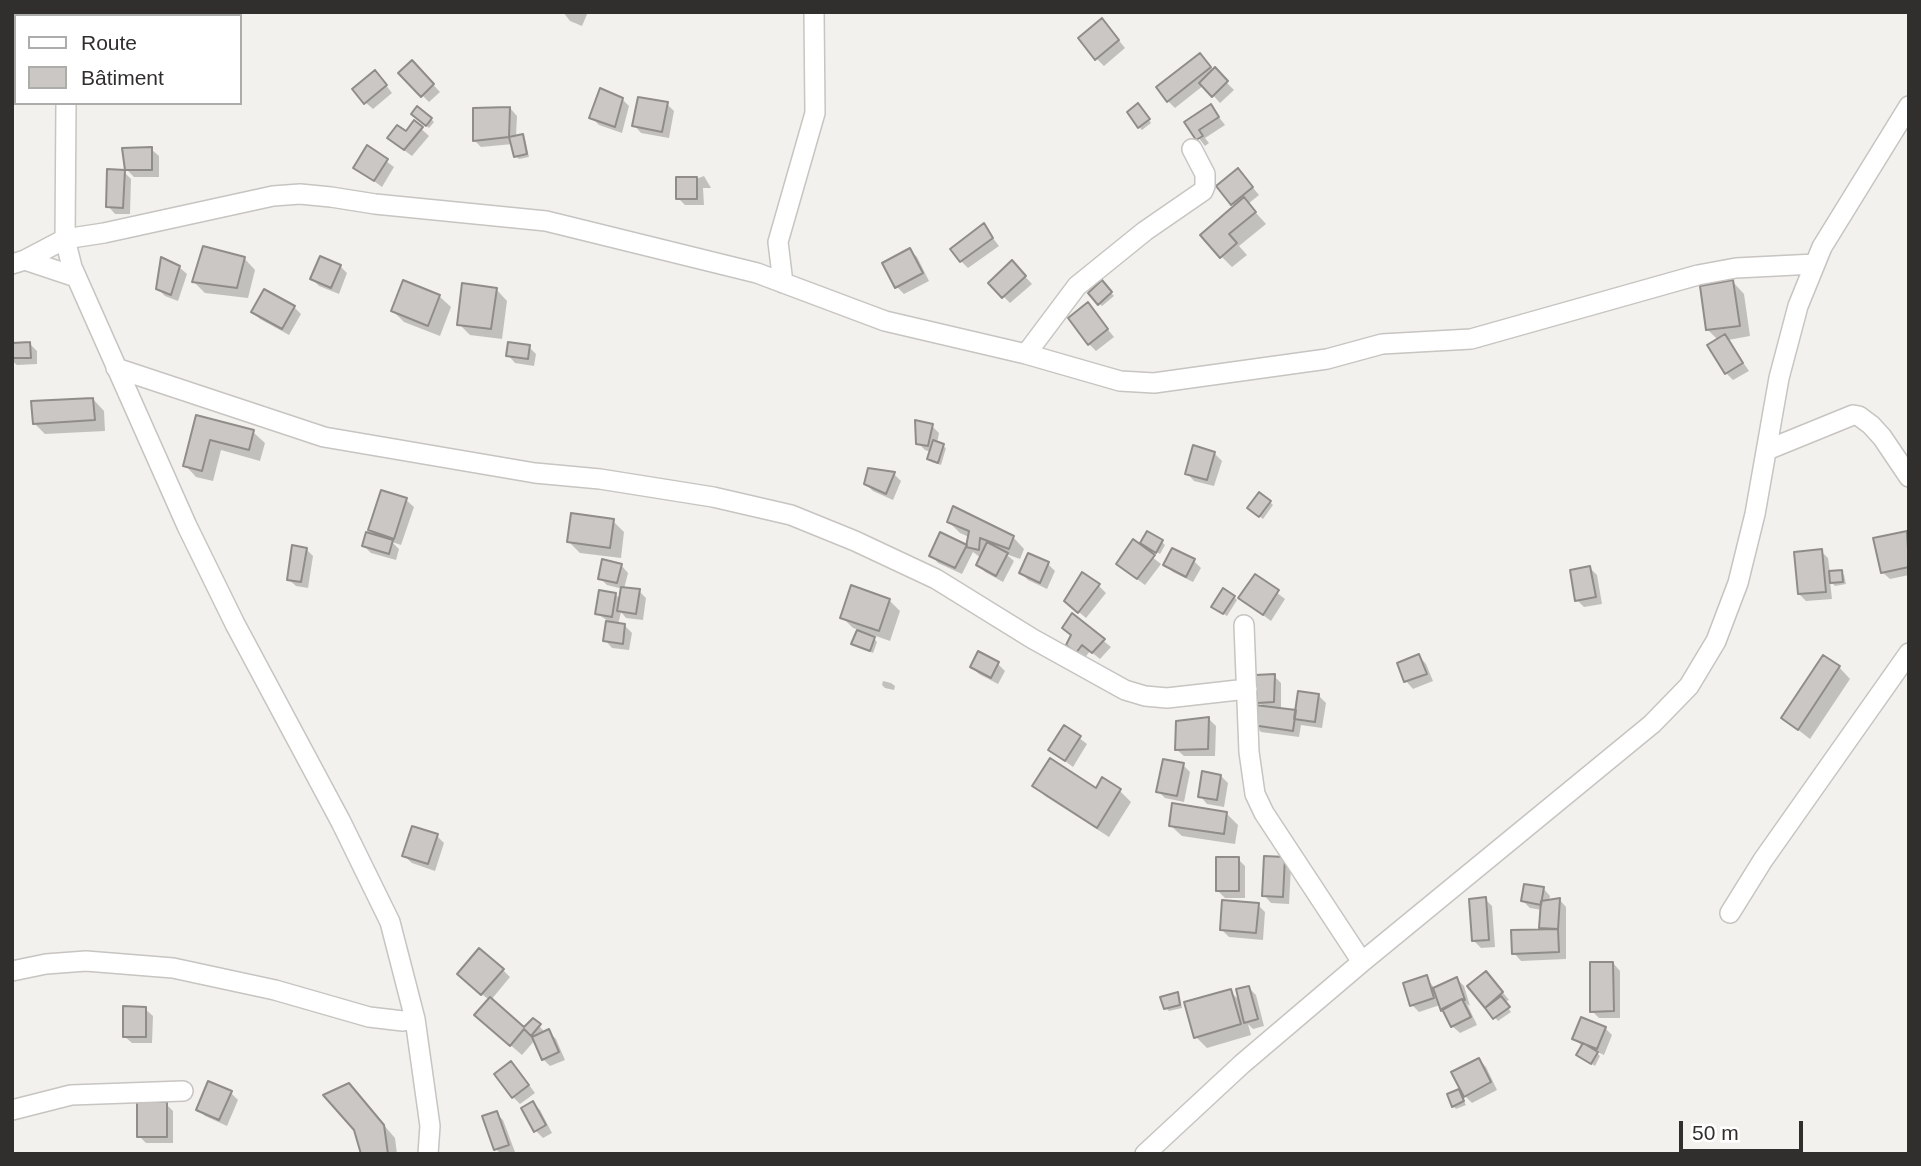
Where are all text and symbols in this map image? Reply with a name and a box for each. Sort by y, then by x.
legend [14,14,242,105]
text: Route [81,31,137,54]
text: Bâtiment [81,66,164,89]
scale bar [1683,1106,1807,1150]
text: 50 m [1692,1121,1739,1144]

